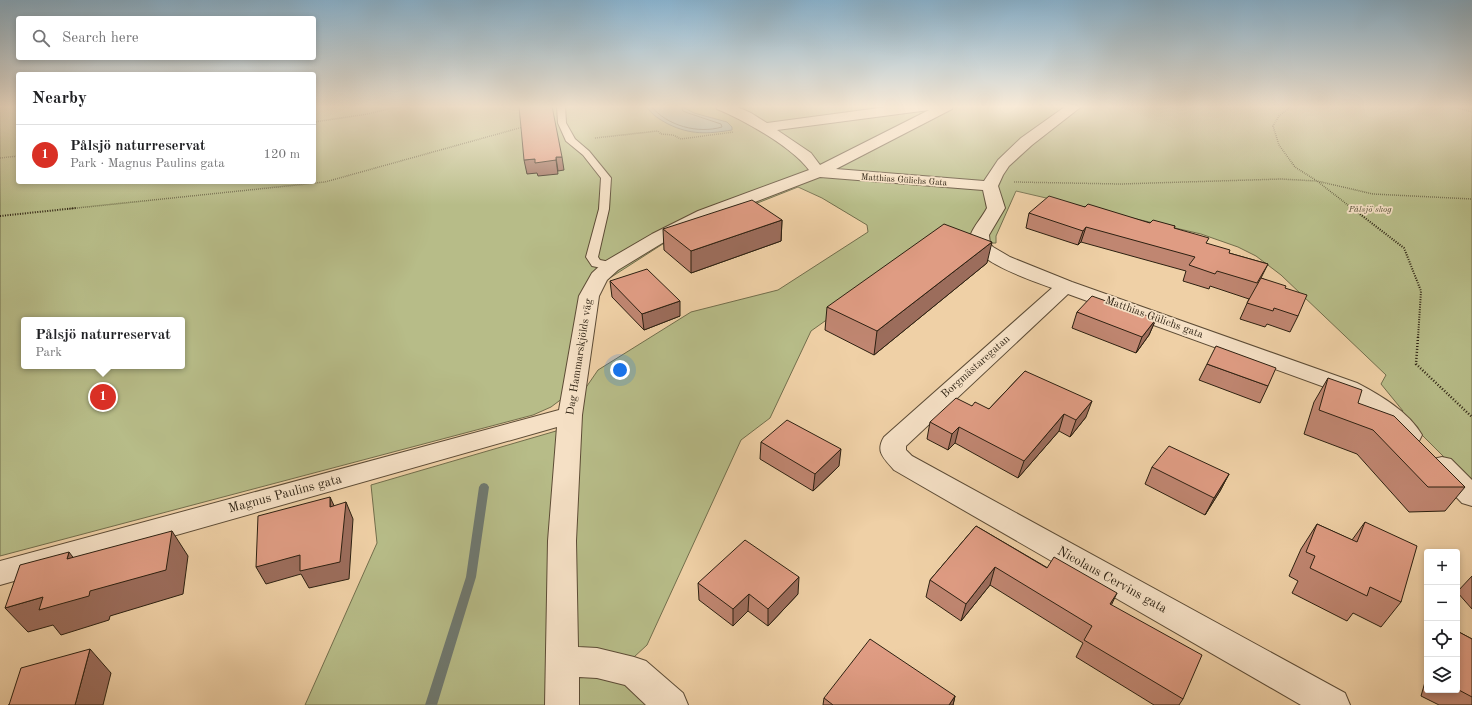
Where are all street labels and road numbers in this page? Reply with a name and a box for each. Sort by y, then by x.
street label: Matthias Gülichs Gata [861,172,948,188]
street label: Matthias Gülichs gata [1103,295,1205,341]
street label: Dag Hammarskjölds väg [565,298,595,416]
street label: Borgmästaregatan [940,333,1012,400]
street label: Magnus Paulins gata [227,472,344,515]
street label: Nicolaus Cervins gata [1055,545,1169,616]

